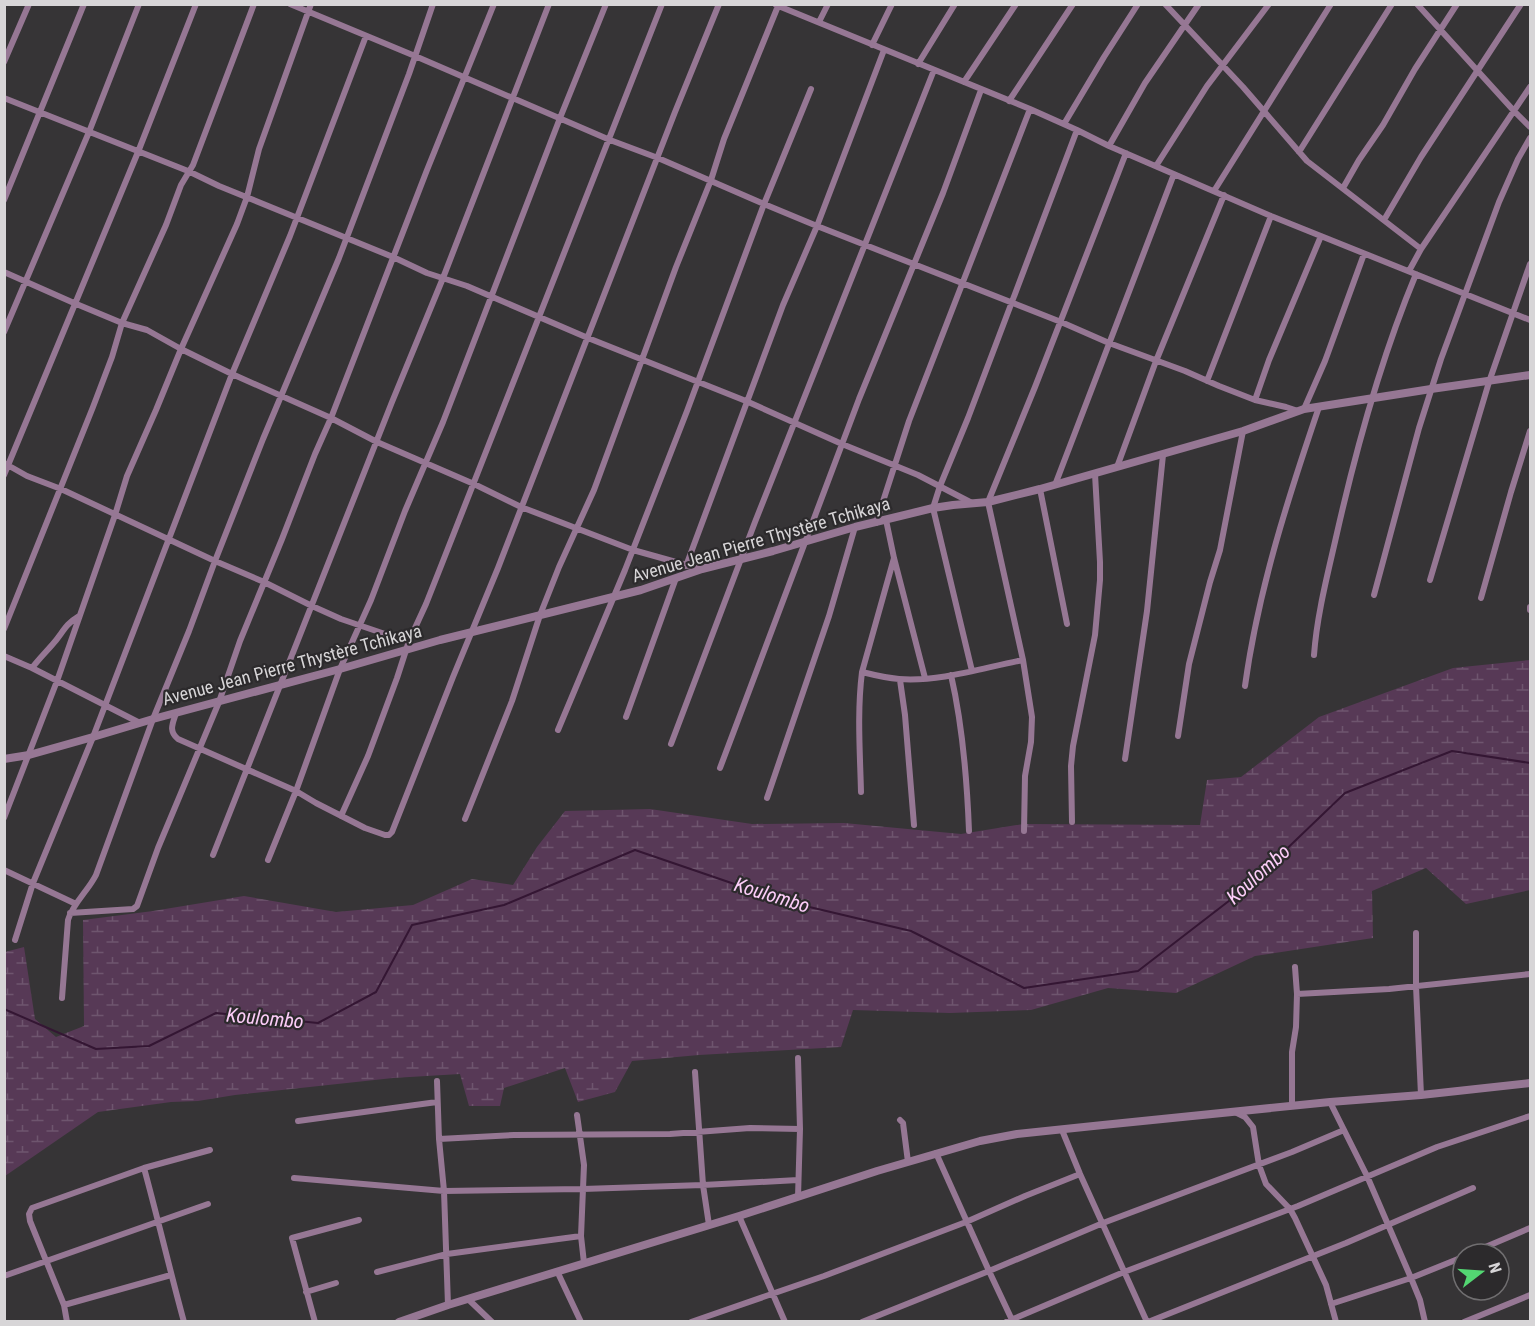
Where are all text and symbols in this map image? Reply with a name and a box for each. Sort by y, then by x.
street label: Avenue Jean Pierre Thystère Tchikaya [629,493,892,586]
street label: Avenue Jean Pierre Thystère Tchikaya [160,620,424,709]
water label: Koulombo [1221,839,1295,909]
water label: Koulombo [731,872,813,918]
water label: Koulombo [225,1003,305,1033]
north arrow [1451,1242,1511,1302]
text: N [1484,1260,1505,1275]

